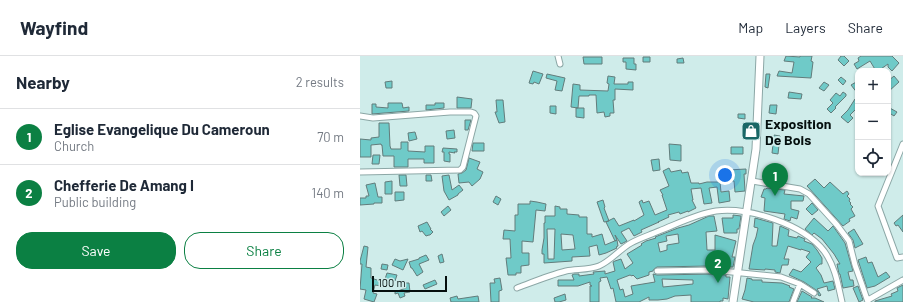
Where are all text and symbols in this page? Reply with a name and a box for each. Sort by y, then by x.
text: Wayfind [20,16,88,39]
text: Map [738,19,763,36]
text: Layers [785,19,826,36]
text: Share [848,19,883,36]
map controls [855,68,891,176]
button: + [855,68,891,104]
text: Nearby [16,72,70,92]
text: 2 results [296,74,344,90]
button: − [855,104,891,140]
place label: Exposition De Bois [765,115,831,148]
text: Eglise Evangelique Du Cameroun [54,120,270,138]
shop icon: Exposition De Bois [740,120,762,142]
text: 1 [27,129,31,145]
text: 70 m [317,129,344,145]
text: Church [54,138,94,154]
button: locate [855,140,891,176]
pin: 1 [762,163,788,196]
your location [715,165,735,185]
text: Chefferie De Amang I [54,176,194,194]
text: 2 [25,185,33,201]
text: 140 m [312,185,344,201]
text: Public building [54,194,136,210]
button: Save [16,232,176,269]
button: Share [184,232,344,269]
pin: 2 [705,250,731,283]
scale bar [372,274,447,293]
text: 100 m [378,276,406,289]

